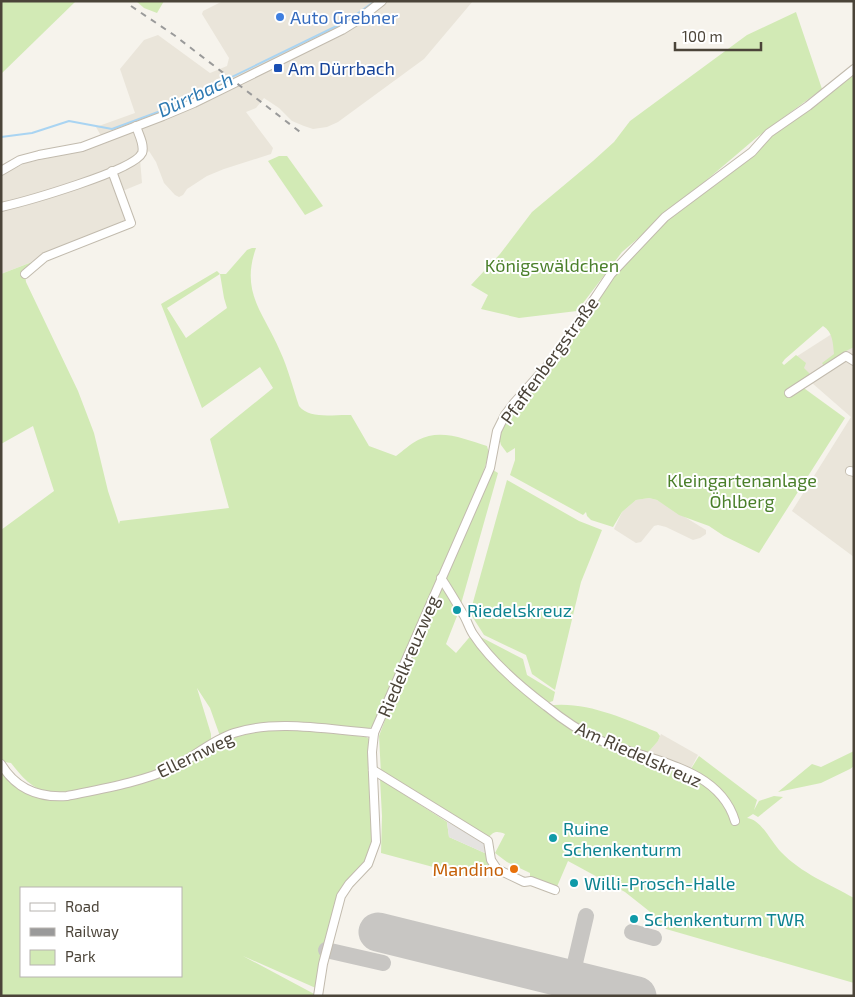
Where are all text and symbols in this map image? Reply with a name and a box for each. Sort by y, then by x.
place label: Auto Grebner [290,6,398,28]
marker: Auto Grebner [274,11,286,23]
scale bar [675,20,761,52]
text: 100 m [682,27,723,45]
place label: Am Dürrbach [288,57,395,79]
marker: Am Dürrbach [272,62,284,74]
water label: Dürrbach [154,67,236,121]
park label: Königswäldchen [485,254,619,276]
street label: Pfaffenbergstraße [495,292,603,428]
park label: Kleingartenanlage Öhlberg [667,469,817,512]
street label: Riedelkreuzweg [372,592,444,720]
place label: Riedelskreuz [467,599,572,621]
marker: Riedelskreuz [451,604,463,616]
street label: Am Riedelskreuz [572,716,706,792]
street label: Ellernweg [153,726,237,782]
place label: Ruine Schenkenturm [563,817,682,860]
marker: Ruine Schenkenturm [547,832,559,844]
place label: Mandino [432,858,504,880]
marker: Mandino [508,863,520,875]
place label: Willi-Prosch-Halle [584,872,735,894]
marker: Willi-Prosch-Halle [568,877,580,889]
legend [20,887,182,977]
text: Road [65,897,100,915]
place label: Schenkenturm TWR [644,908,805,930]
marker: Schenkenturm TWR [628,913,640,925]
text: Railway [65,922,119,940]
text: Park [65,947,96,965]

